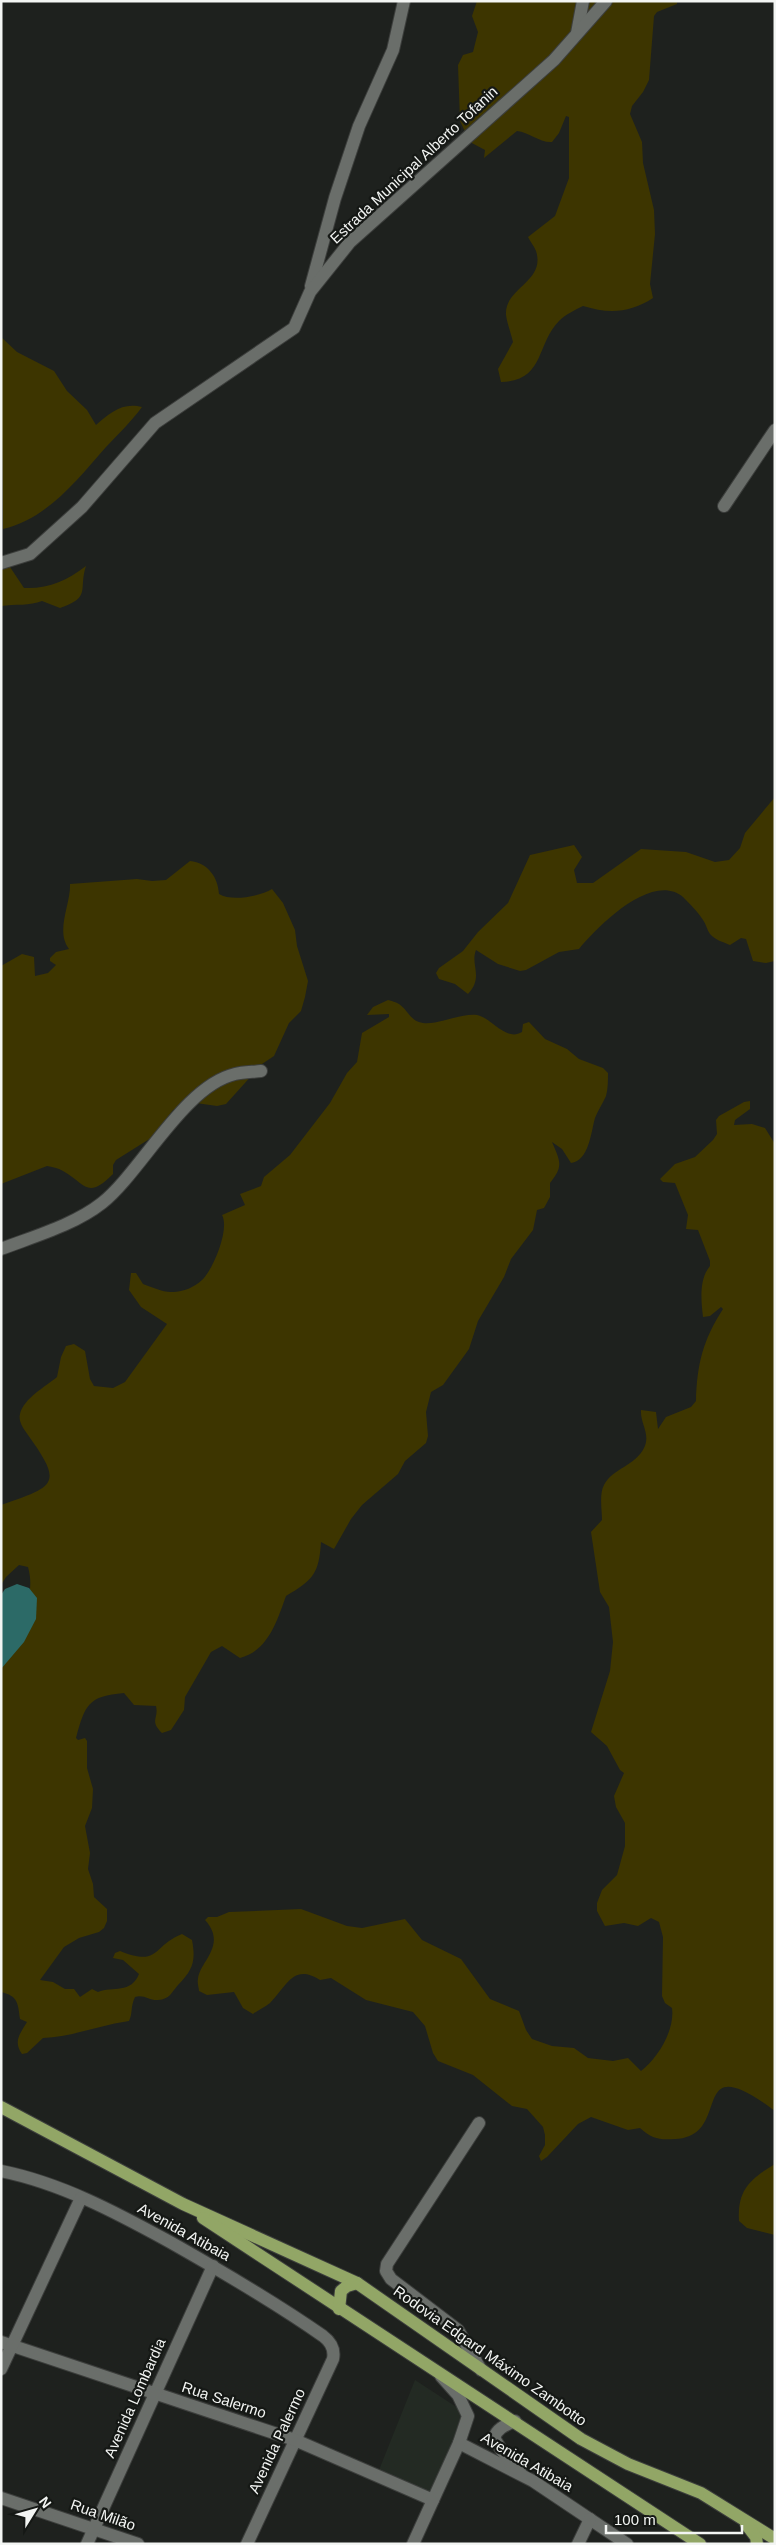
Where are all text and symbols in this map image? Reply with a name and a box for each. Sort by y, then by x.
street label: Estrada Municipal Alberto Tofanin [327,83,501,247]
street label: Avenida Atibaia [135,2199,234,2264]
street label: Rodovia Edgard Máximo Zambotto [390,2282,590,2429]
street label: Avenida Lombardia [101,2335,169,2460]
street label: Rua Salermo [180,2378,268,2421]
street label: Avenida Palermo [245,2386,308,2496]
street label: Avenida Atibaia [478,2428,577,2495]
north arrow [10,2485,60,2535]
text: N [36,2493,55,2511]
street label: Rua Milão [68,2495,138,2534]
scale bar [606,2502,742,2534]
text: 100 m [614,2511,656,2528]

